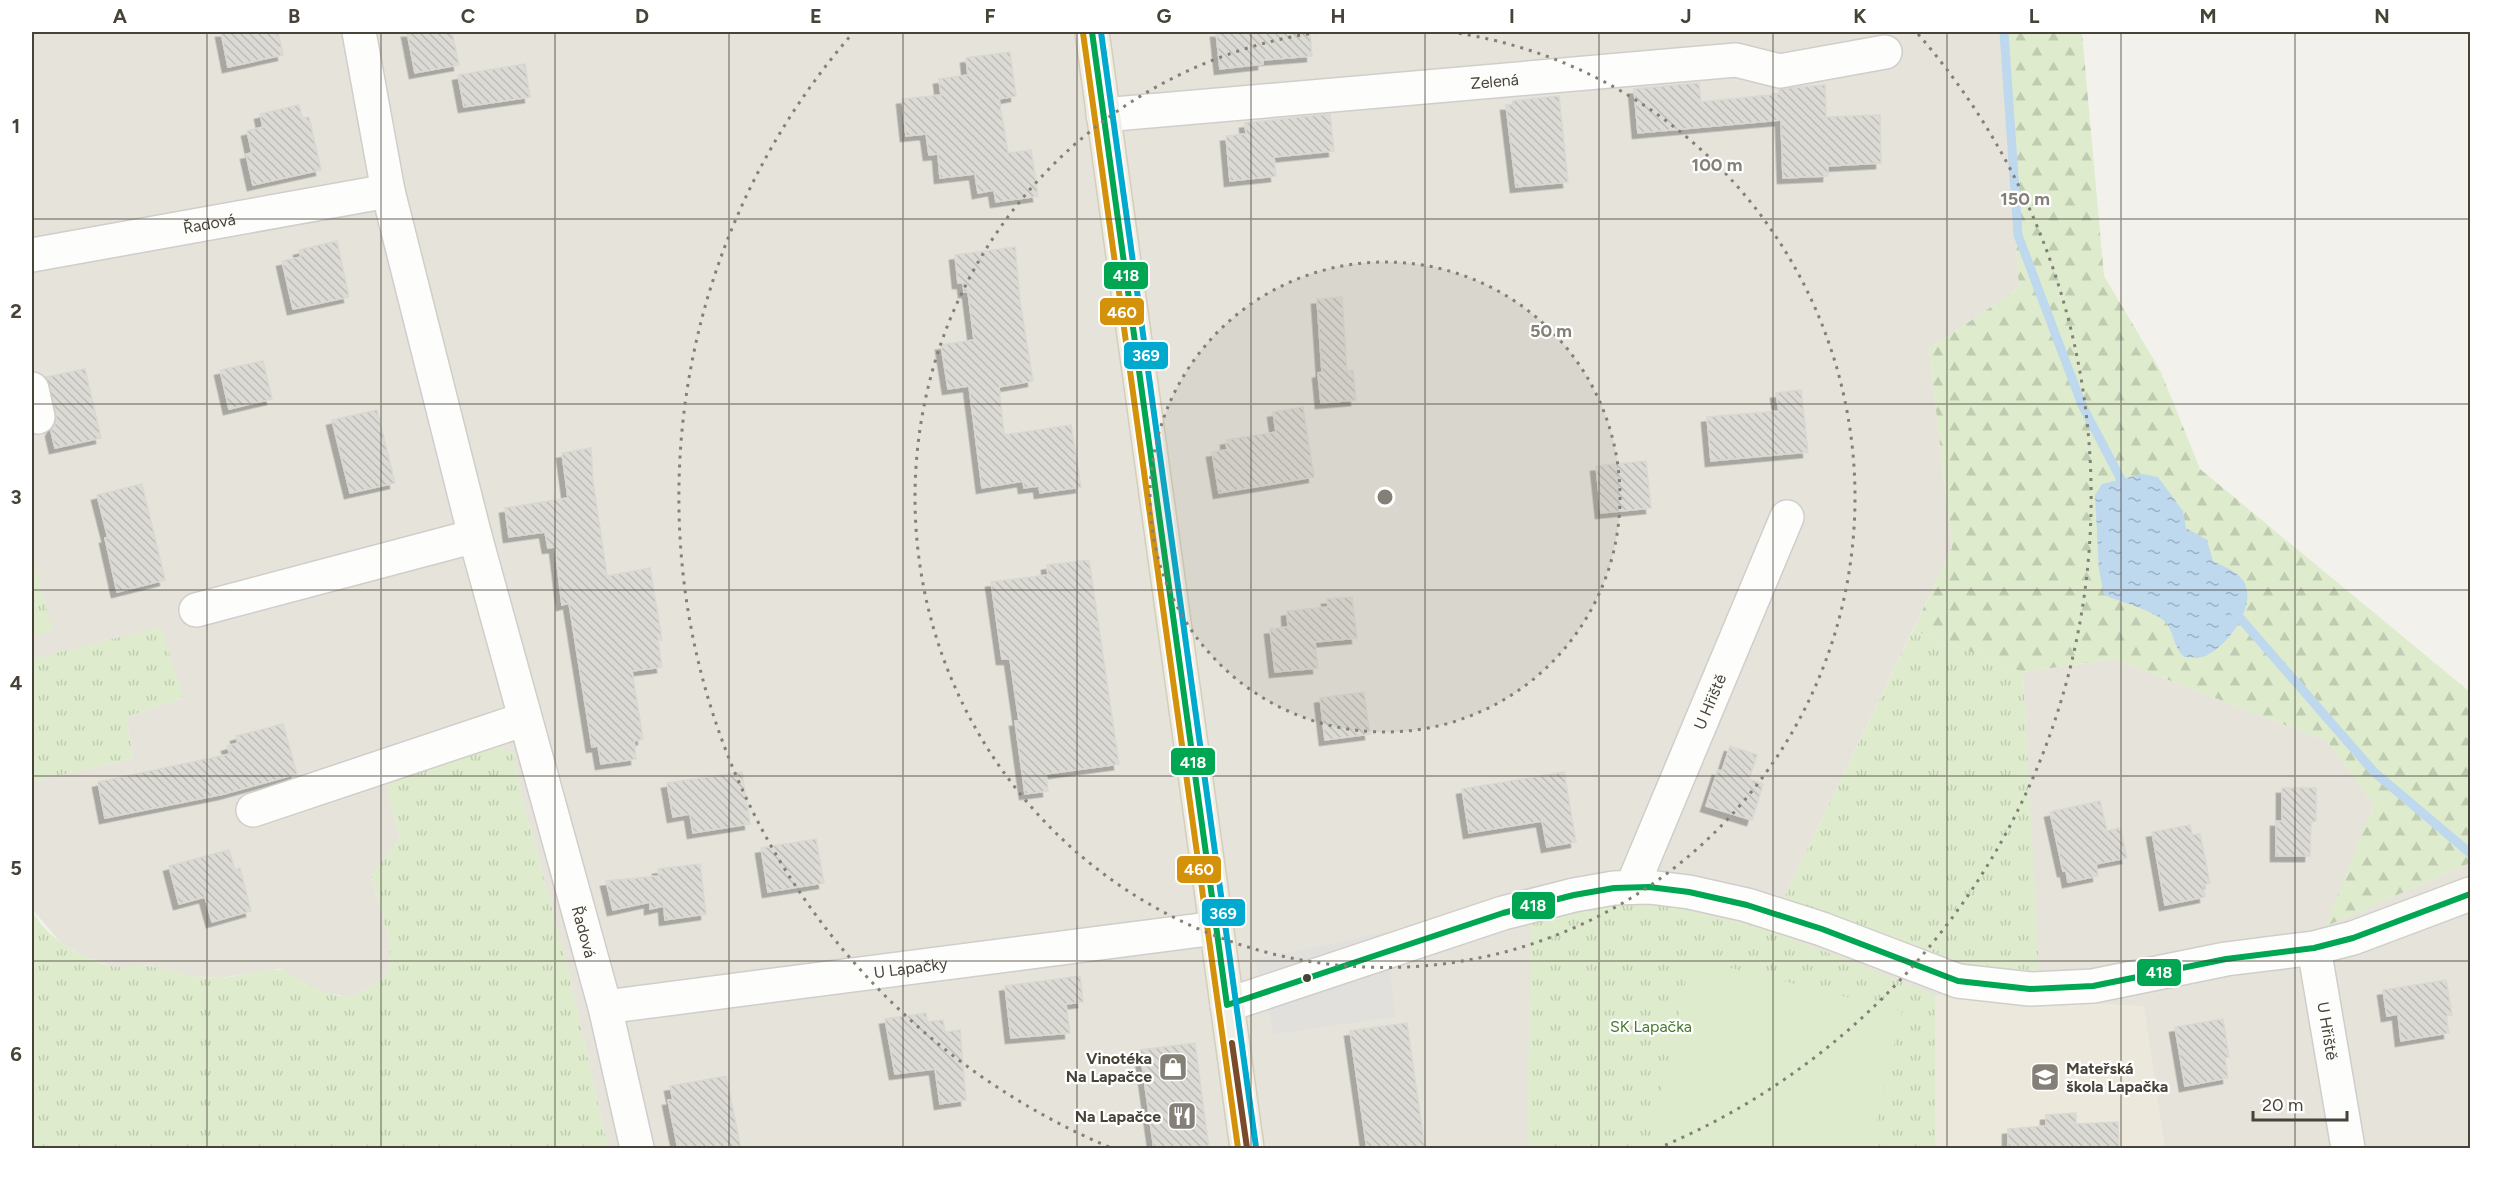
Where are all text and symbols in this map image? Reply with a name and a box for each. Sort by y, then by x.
text: A [113,4,128,28]
text: B [288,4,300,28]
text: C [461,4,475,28]
text: D [635,4,649,28]
text: E [810,4,822,28]
text: F [984,4,996,28]
text: G [1157,4,1172,28]
text: H [1331,4,1346,28]
text: I [1509,4,1515,28]
text: J [1680,4,1692,28]
text: K [1853,4,1867,28]
text: L [2029,4,2040,28]
text: M [2199,4,2217,28]
text: N [2374,4,2390,28]
street label: Zelená [1470,70,1519,93]
text: 1 [12,114,20,138]
text: 100 m [1692,154,1742,176]
text: 150 m [2000,188,2050,210]
street label: Řadová [182,210,237,238]
line badge: 418 [1103,261,1149,290]
text: 418 [1113,266,1140,285]
line badge: 460 [1099,297,1145,326]
text: 2 [10,299,22,323]
text: 460 [1107,303,1137,322]
text: 50 m [1530,320,1572,342]
line badge: 369 [1123,341,1169,370]
text: 369 [1132,346,1160,365]
text: 3 [10,485,22,509]
centre of rings [1375,487,1395,507]
text: 4 [10,671,23,695]
street label: U Hřiště [1690,671,1730,733]
line badge: 418 [1170,747,1216,776]
text: 418 [1180,753,1207,772]
line badge: 460 [1176,855,1222,884]
text: 5 [10,856,22,880]
text: 460 [1184,860,1214,879]
line badge: 418 [1511,891,1556,920]
text: 418 [1520,896,1547,915]
line badge: 369 [1201,898,1246,927]
street label: Řadová [568,904,600,960]
text: 369 [1209,904,1237,923]
street label: U Lapačky [872,954,949,982]
line badge: 418 [2136,958,2182,987]
text: 418 [2146,963,2173,982]
unlabelled marker [1301,972,1313,984]
street label: U Hřiště [2313,1000,2342,1062]
park label: SK Lapačka [1610,1017,1692,1036]
text: 6 [10,1042,22,1066]
place label: Vinotéka Na Lapačce [1066,1049,1152,1086]
shop icon: Vinotéka Na Lapačce [1157,1051,1189,1083]
place label: Mateřská škola Lapačka [2066,1059,2168,1096]
school or university icon: Mateřská škola Lapačka [2029,1061,2061,1093]
scale bar [2253,1084,2348,1122]
text: 20 m [2262,1094,2303,1116]
restaurant icon: Na Lapačce [1166,1100,1198,1132]
place label: Na Lapačce [1075,1107,1161,1126]

